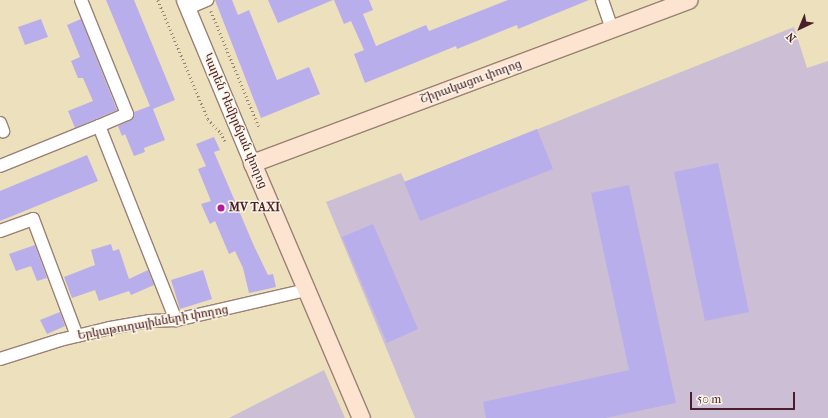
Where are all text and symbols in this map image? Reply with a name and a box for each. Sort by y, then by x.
north arrow [780,8,820,48]
text: N [784,29,799,45]
street label: Կարեն Դեմիրճյան փողոց [200,51,270,191]
street label: Շիրակացու փողոց [418,57,524,107]
place label: MV TAXI [229,201,280,215]
marker: MV TAXI [216,203,226,213]
street label: Երկաթուղայինների փողոց [77,303,229,343]
scale bar [692,384,797,410]
text: 50 m [697,392,721,406]

